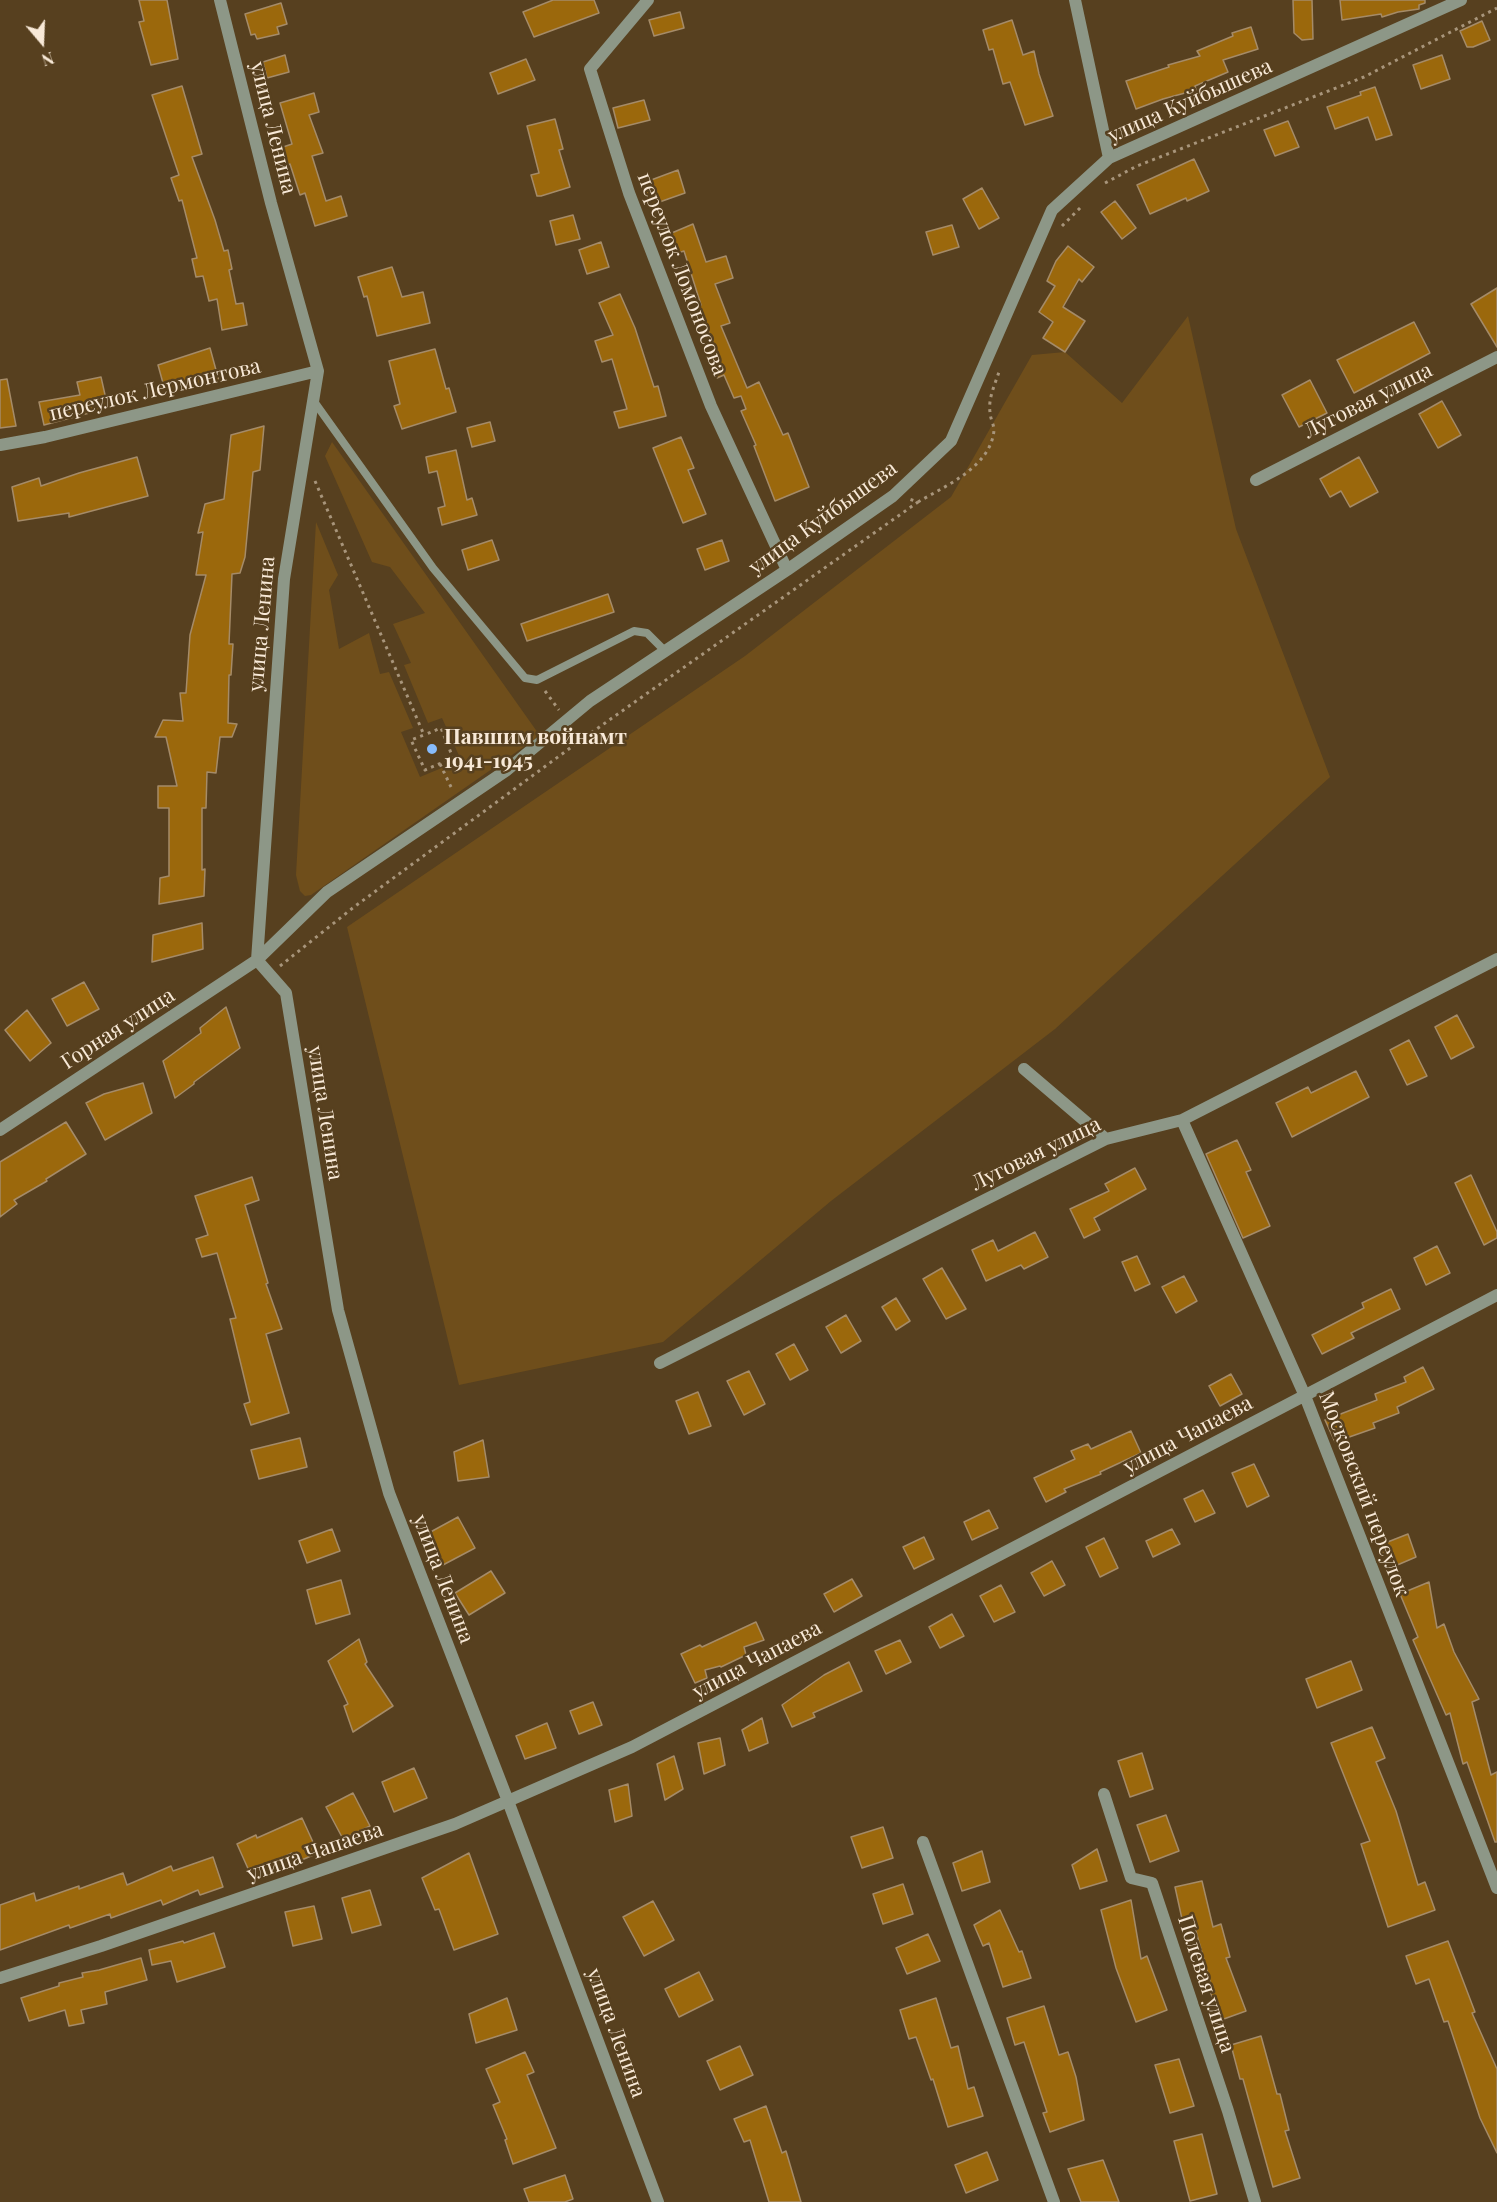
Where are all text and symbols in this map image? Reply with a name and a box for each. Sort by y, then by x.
north arrow [12,12,72,72]
text: N [39,48,57,71]
street label: улица Куйбышева [1104,54,1276,148]
street label: улица Ленина [244,59,302,197]
street label: переулок Ломоносова [632,169,732,379]
street label: переулок Лермонтова [47,353,263,427]
street label: Луговая улица [1299,358,1437,444]
street label: улица Куйбышева [744,456,902,580]
street label: улица Ленина [244,555,280,693]
place label: Павшим войнамт 1941-1945 [444,724,627,774]
marker: Павшим войнамт 1941-1945 [425,742,439,756]
street label: Горная улица [56,983,180,1075]
street label: улица Ленина [302,1044,348,1182]
street label: Луговая улица [967,1112,1105,1196]
street label: Московский переулок [1313,1388,1415,1600]
street label: улица Чапаева [1119,1390,1257,1480]
street label: улица Ленина [407,1511,479,1647]
street label: улица Чапаева [688,1615,826,1705]
street label: улица Чапаева [244,1817,386,1887]
street label: Полевая улица [1172,1912,1240,2056]
street label: улица Ленина [581,1965,651,2101]

